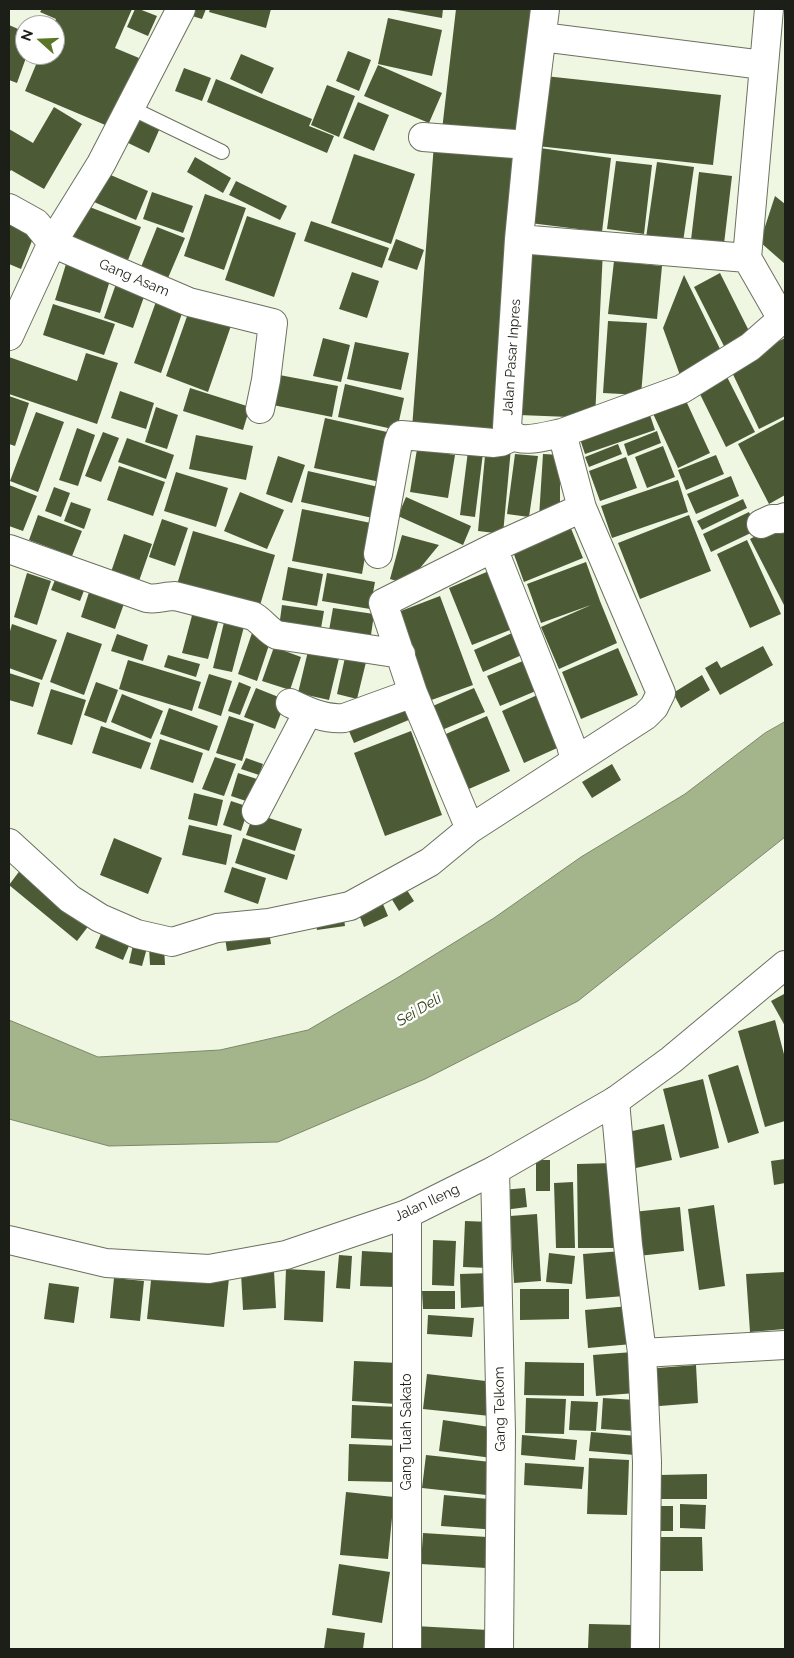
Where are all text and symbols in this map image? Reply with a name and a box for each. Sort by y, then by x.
north arrow [15,15,65,65]
text: N [17,27,36,43]
street label: Gang Asam [96,256,172,300]
street label: Jalan Pasar Inpres [500,298,524,416]
water label: Sei Deli [393,990,445,1030]
street label: Jalan Ileng [392,1181,462,1225]
street label: Gang Telkom [491,1366,509,1452]
street label: Gang Tuah Sakato [399,1373,415,1491]

